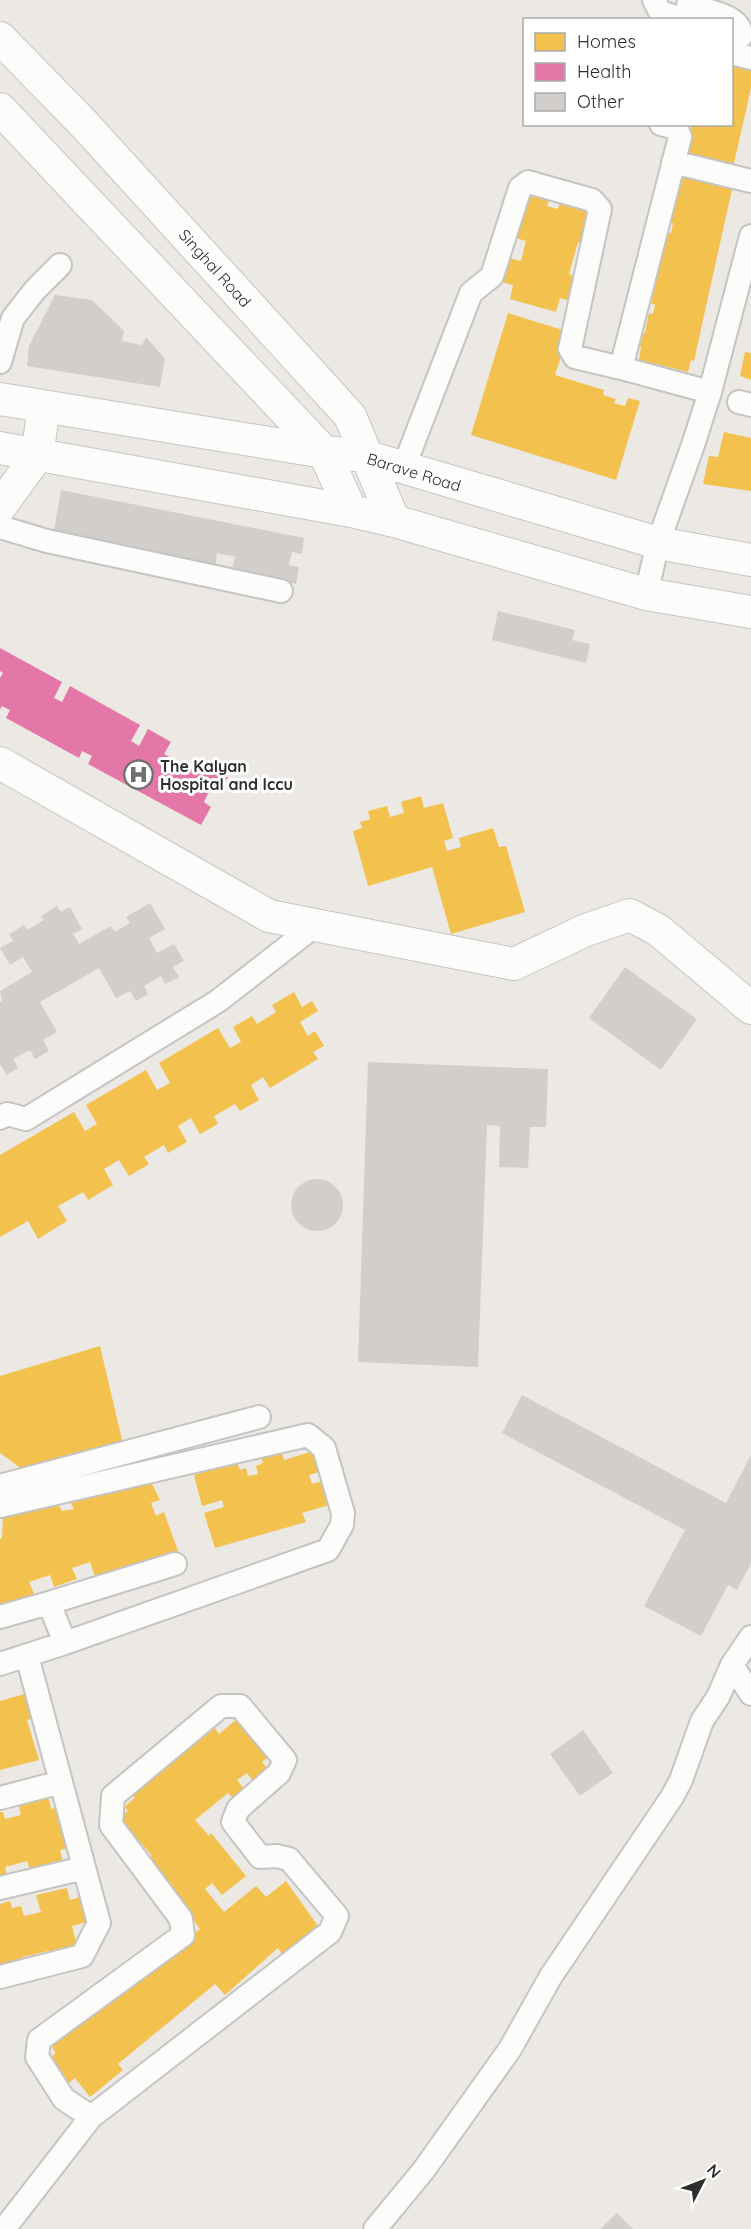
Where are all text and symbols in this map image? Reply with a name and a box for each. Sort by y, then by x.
legend [523,18,733,126]
text: Homes [577,30,636,53]
text: Health [577,60,632,83]
text: Other [577,90,624,113]
street label: Singhal Road [175,225,255,311]
street label: Barave Road [365,448,463,496]
place label: The Kalyan Hospital and Iccu [160,756,293,794]
hospital icon: The Kalyan Hospital and Iccu [123,759,155,791]
north arrow [673,2151,733,2211]
text: N [703,2160,726,2182]

